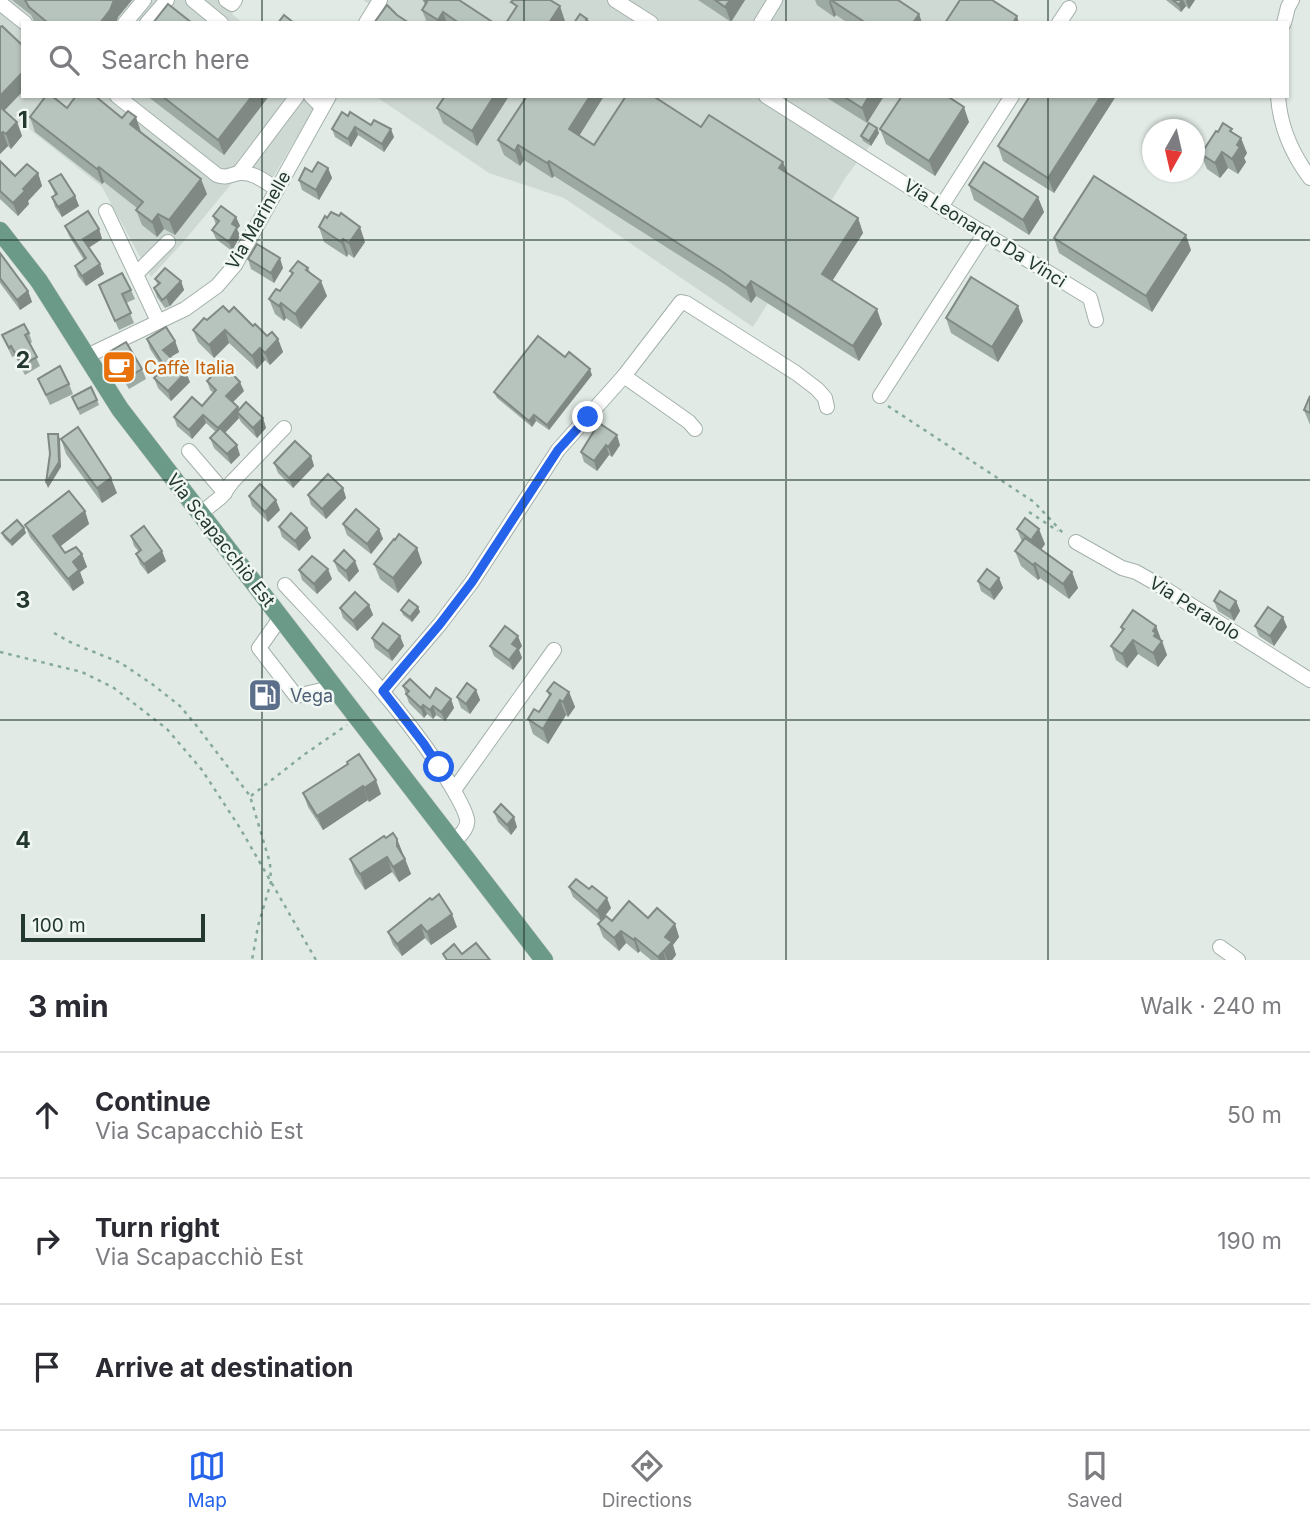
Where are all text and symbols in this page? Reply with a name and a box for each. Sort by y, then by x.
search box [21,21,1289,98]
icon: search [45,41,83,79]
text: Search here [101,44,250,75]
text: 1 [18,106,28,134]
north arrow [1142,119,1205,182]
street label: Via Marinelle [221,167,295,273]
street label: Via Leonardo Da Vinci [900,174,1070,292]
text: 2 [16,346,30,374]
cafe icon: Caffè Italia [100,348,138,386]
place label: Caffè Italia [144,357,235,378]
route end [572,401,603,432]
street label: Via Scapacchiò Est [163,469,280,611]
street label: Via Perarolo [1146,572,1244,644]
text: 3 [16,586,30,614]
fuel station icon: Vega [246,676,284,714]
place label: Vega [290,685,333,706]
route start [423,751,454,782]
text: 4 [15,826,31,854]
scale bar [21,911,205,943]
text: 100 m [32,914,86,937]
text: 3 min [28,988,109,1024]
text: Walk · 240 m [1140,992,1282,1020]
text: Continue [95,1086,211,1117]
icon: ahead [28,1096,66,1134]
text: 50 m [1227,1101,1282,1129]
text: Via Scapacchiò Est [95,1117,303,1145]
text: Turn right [95,1212,220,1243]
icon: right [28,1222,66,1260]
text: 190 m [1217,1227,1282,1255]
text: Via Scapacchiò Est [95,1243,303,1271]
icon: arrive [28,1348,66,1386]
text: Arrive at destination [95,1352,354,1383]
tab: Map [187,1447,227,1512]
tab: Directions [602,1447,692,1512]
tab: Saved [1067,1447,1123,1512]

